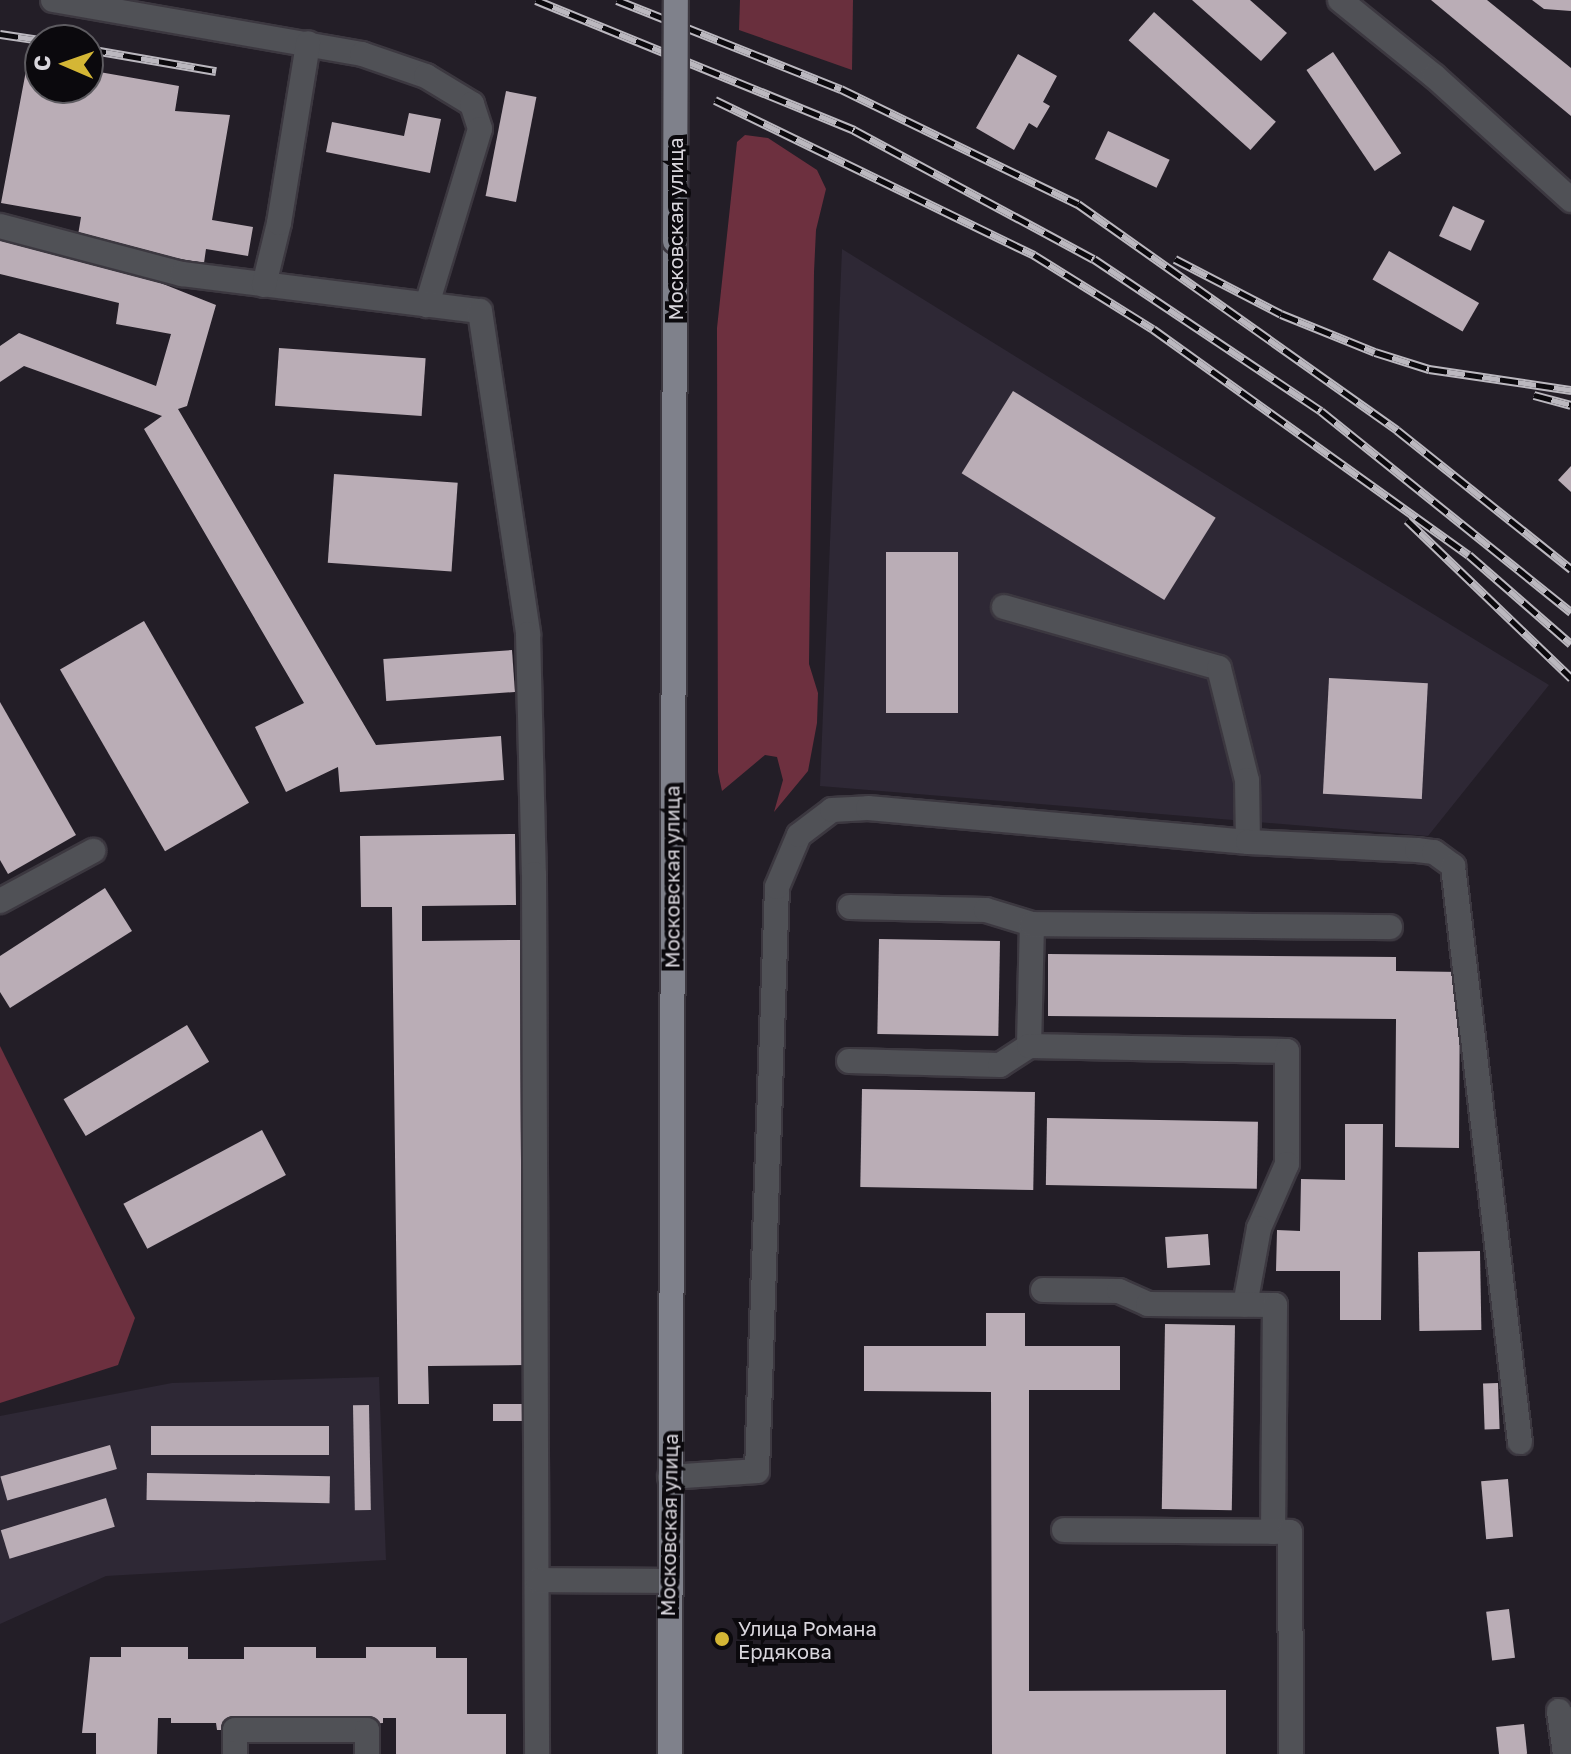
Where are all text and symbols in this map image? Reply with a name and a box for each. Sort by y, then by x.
north arrow [24,24,104,104]
text: С [28,55,55,71]
street label: Московская улица [663,138,687,320]
street label: Московская улица [660,786,684,968]
street label: Московская улица [655,1433,683,1617]
place label: Улица Романа Ердякова [738,1616,877,1663]
marker: Улица Романа Ердякова [713,1630,731,1648]

